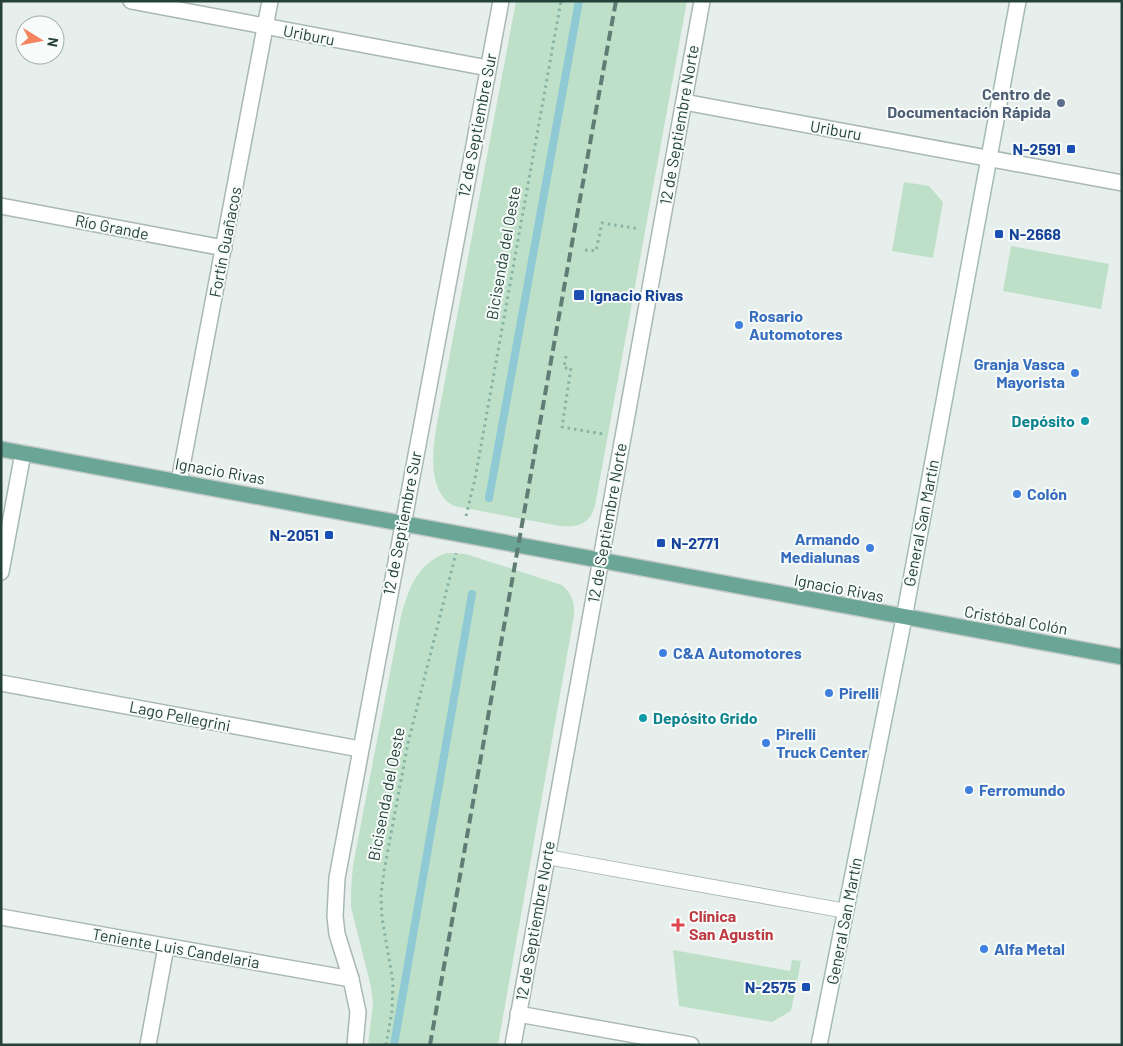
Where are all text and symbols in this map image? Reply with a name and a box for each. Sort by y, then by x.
north arrow [15,15,65,65]
street label: Uriburu [282,20,336,49]
text: N [44,36,62,48]
street label: 12 de Septiembre Norte [655,43,702,206]
street label: 12 de Septiembre Sur [453,51,500,198]
place label: Centro de Documentación Rápida [887,84,1051,121]
marker: Centro de Documentación Rápida [1055,97,1067,109]
street label: Uriburu [809,116,863,143]
place label: N-2591 [1012,139,1061,158]
marker: N-2591 [1065,143,1077,155]
street label: Bicisenda del Oeste [481,184,524,321]
street label: Fortín Guañacos [204,185,245,299]
street label: Río Grande [74,210,151,243]
place label: N-2668 [1009,224,1061,243]
marker: N-2668 [993,228,1005,240]
place label: Ignacio Rivas [590,285,683,304]
marker: Ignacio Rivas [572,288,586,302]
place label: Rosario Automotores [749,306,843,343]
marker: Rosario Automotores [733,319,745,331]
place label: Granja Vasca Mayorista [974,354,1065,391]
marker: Granja Vasca Mayorista [1069,367,1081,379]
place label: Depósito [1012,411,1075,430]
marker: Depósito [1079,415,1091,427]
street label: 12 de Septiembre Norte [583,441,630,604]
street label: 12 de Septiembre Sur [378,449,425,596]
street label: Ignacio Rivas [174,453,267,488]
street label: General San Martín [899,458,942,588]
place label: Colón [1027,484,1067,503]
marker: Colón [1011,488,1023,500]
place label: N-2051 [270,525,319,544]
marker: N-2051 [323,529,335,541]
place label: Armando Medialunas [780,529,860,566]
place label: N-2771 [671,533,719,552]
marker: N-2771 [655,537,667,549]
marker: Armando Medialunas [864,542,876,554]
street label: Ignacio Rivas [793,570,886,606]
street label: Cristóbal Colón [963,601,1069,638]
place label: C&A Automotores [673,643,802,662]
marker: C&A Automotores [657,647,669,659]
place label: Pirelli [839,683,879,702]
marker: Pirelli [823,687,835,699]
street label: Lago Pellegrini [128,696,232,735]
place label: Depósito Grido [653,708,758,727]
marker: Depósito Grido [637,712,649,724]
place label: Pirelli Truck Center [776,724,868,761]
street label: Bicisenda del Oeste [363,726,408,862]
marker: Pirelli Truck Center [760,737,772,749]
place label: Ferromundo [979,780,1066,799]
marker: Ferromundo [963,784,975,796]
street label: 12 de Septiembre Norte [511,839,558,1002]
street label: General San Martín [822,856,865,986]
place label: Clínica San Agustín [689,906,773,943]
marker: Clínica San Agustín [671,918,685,932]
street label: Teniente Luis Candelaria [91,923,261,972]
place label: Alfa Metal [994,939,1065,958]
marker: Alfa Metal [978,943,990,955]
place label: N-2575 [745,977,796,996]
marker: N-2575 [800,981,812,993]

